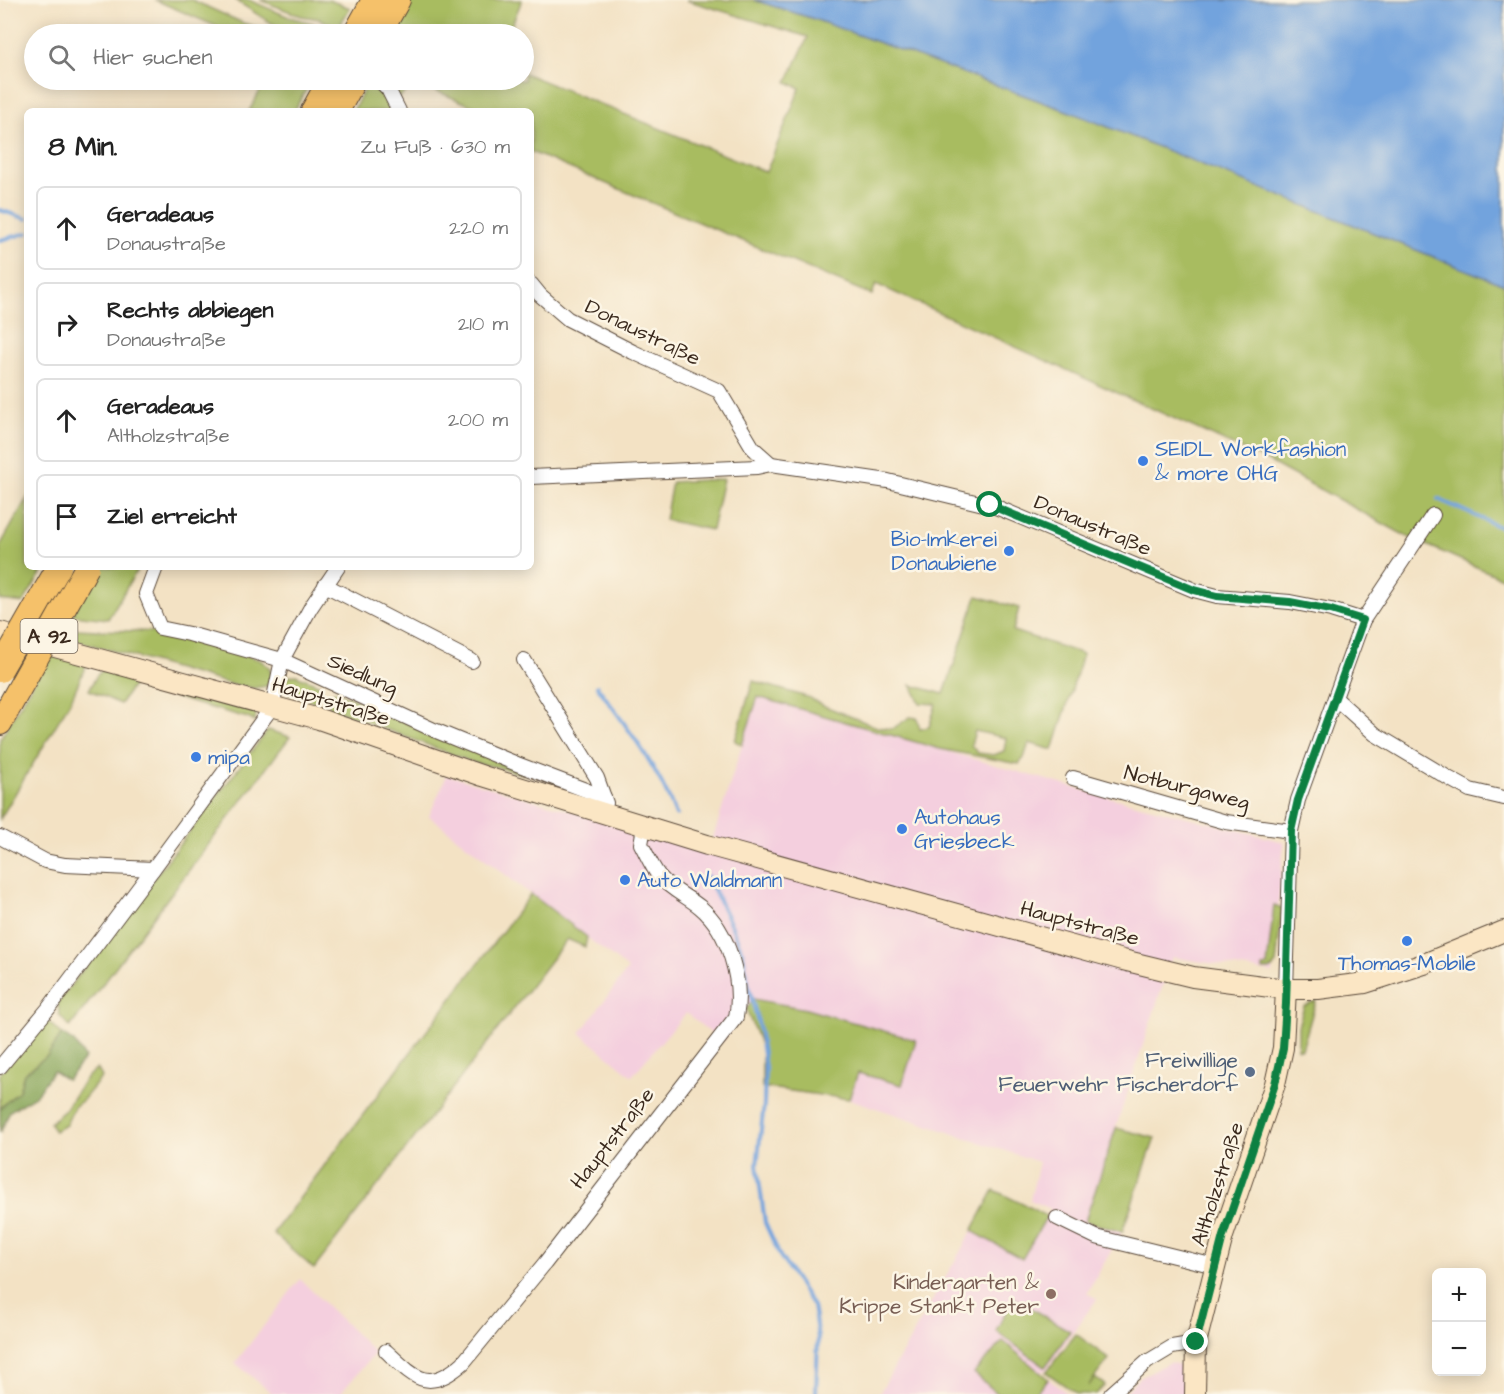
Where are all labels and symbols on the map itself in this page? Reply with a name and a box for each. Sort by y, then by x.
street label: Donaustraße [580,292,705,373]
place label: SEIDL Workfashion & more OHG [1155,435,1346,488]
marker: SEIDL Workfashion & more OHG [1136,454,1150,468]
street label: Donaustraße [1030,488,1156,563]
route start [976,491,1002,517]
place label: Bio-Imkerei Donaubiene [891,525,997,578]
marker: Bio-Imkerei Donaubiene [1002,544,1016,558]
road number: A 92 [20,619,78,653]
street label: Siedlung [322,646,403,705]
street label: Hauptstraße [268,670,393,734]
place label: mipa [208,743,250,773]
marker: mipa [189,750,203,764]
street label: Notburgaweg [1121,758,1253,819]
place label: Autohaus Griesbeck [914,803,1015,856]
marker: Autohaus Griesbeck [895,822,909,836]
place label: Auto Waldmann [637,866,782,895]
marker: Auto Waldmann [618,873,632,887]
street label: Hauptstraße [1017,894,1142,954]
marker: Thomas-Mobile [1400,934,1414,948]
place label: Thomas-Mobile [1338,949,1476,978]
place label: Freiwillige Feuerwehr Fischerdorf [998,1046,1239,1099]
marker: Freiwillige Feuerwehr Fischerdorf [1243,1065,1257,1079]
street label: Hauptstraße [563,1081,662,1196]
street label: Altholzstraße [1184,1118,1251,1250]
place label: Kindergarten & Krippe Stankt Peter [839,1268,1039,1322]
marker: Kindergarten & Krippe Stankt Peter [1044,1287,1058,1301]
route end [1182,1328,1208,1354]

